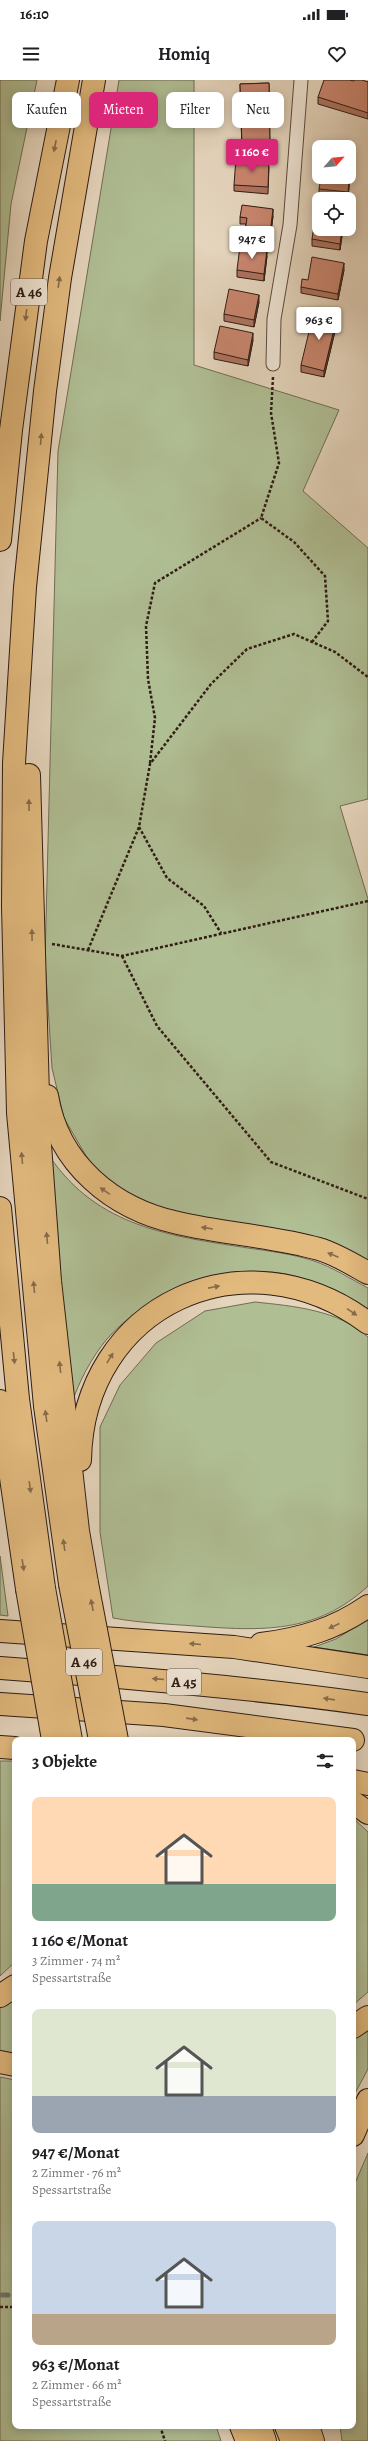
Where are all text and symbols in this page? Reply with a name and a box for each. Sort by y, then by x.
text: 16:10 [20,4,49,24]
text: Homiq [158,42,210,66]
icon: menu [20,43,42,65]
icon: heart [326,43,348,65]
chip: Kaufen [12,92,81,128]
chip: Mieten [89,92,158,128]
chip: Filter [166,92,224,128]
chip: Neu [232,92,284,128]
pin: 1 160 € [215,139,289,173]
one-way arrow [51,140,57,152]
north arrow [312,140,356,184]
map controls [312,140,356,236]
text: 1 160 € [235,143,269,160]
button: locate [312,192,356,236]
pin: 947 € [224,226,280,260]
text: 947 € [238,230,266,247]
one-way arrow [56,276,62,288]
road number: A 46 [11,279,47,305]
pin: 963 € [291,307,347,341]
one-way arrow [23,309,29,321]
text: 963 € [305,311,333,328]
one-way arrow [38,433,44,445]
one-way arrow [26,799,33,811]
one-way arrow [29,928,35,941]
one-way arrow [19,1151,26,1164]
one-way arrow [100,1187,111,1195]
one-way arrow [200,1225,213,1231]
one-way arrow [43,1231,50,1244]
one-way arrow [328,1252,339,1258]
one-way arrow [31,1281,37,1293]
one-way arrow [208,1283,220,1289]
one-way arrow [347,1308,357,1316]
one-way arrow [11,1352,17,1364]
one-way arrow [106,1353,114,1363]
one-way arrow [57,1361,63,1373]
one-way arrow [43,1410,49,1423]
one-way arrow [27,1481,33,1493]
one-way arrow [61,1539,67,1551]
one-way arrow [20,1559,26,1571]
one-way arrow [88,1599,94,1612]
one-way arrow [329,1623,340,1629]
one-way arrow [189,1640,201,1647]
road number: A 46 [66,1649,102,1675]
road number: A 45 [167,1669,201,1695]
one-way arrow [152,1676,165,1682]
one-way arrow [323,1695,335,1702]
one-way arrow [186,1716,198,1722]
text: 3 Objekte [32,1750,97,1773]
icon: filters [314,1750,336,1772]
icon: home [148,1823,220,1895]
text: 1 160 €/Monat [32,1929,128,1952]
text: 3 Zimmer · 74 m² [32,1952,120,1969]
text: Spessartstraße [32,1969,111,1986]
icon: home [148,2035,220,2107]
text: 947 €/Monat [32,2141,120,2164]
text: 2 Zimmer · 76 m² [32,2164,121,2181]
text: Spessartstraße [32,2181,111,2198]
icon: home [148,2247,220,2319]
text: 963 €/Monat [32,2353,120,2376]
text: 2 Zimmer · 66 m² [32,2376,122,2393]
text: Spessartstraße [32,2393,111,2410]

